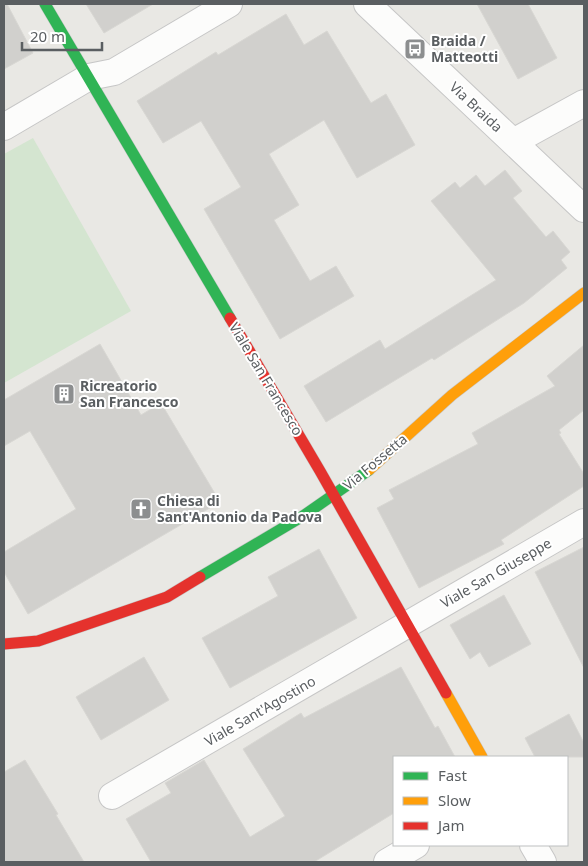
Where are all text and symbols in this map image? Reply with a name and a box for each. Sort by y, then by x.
scale bar [22,20,102,52]
text: 20 m [30,26,65,46]
place label: Braida / Matteotti [431,31,498,66]
bus stop icon: Braida / Matteotti [403,37,427,61]
street label: Via Braida [446,77,507,136]
street label: Viale San Francesco [225,319,308,439]
place label: Ricreatorio San Francesco [80,376,179,411]
building icon: Ricreatorio San Francesco [52,382,76,406]
street label: Via Fossetta [338,429,411,494]
place label: Chiesa di Sant'Antonio da Padova [157,491,322,526]
church icon: Chiesa di Sant'Antonio da Padova [129,497,153,521]
street label: Viale San Giuseppe [437,533,555,612]
street label: Viale Sant'Agostino [201,671,319,750]
legend [393,756,568,846]
text: Fast [438,765,467,785]
text: Slow [438,790,471,810]
text: Jam [436,815,465,835]

